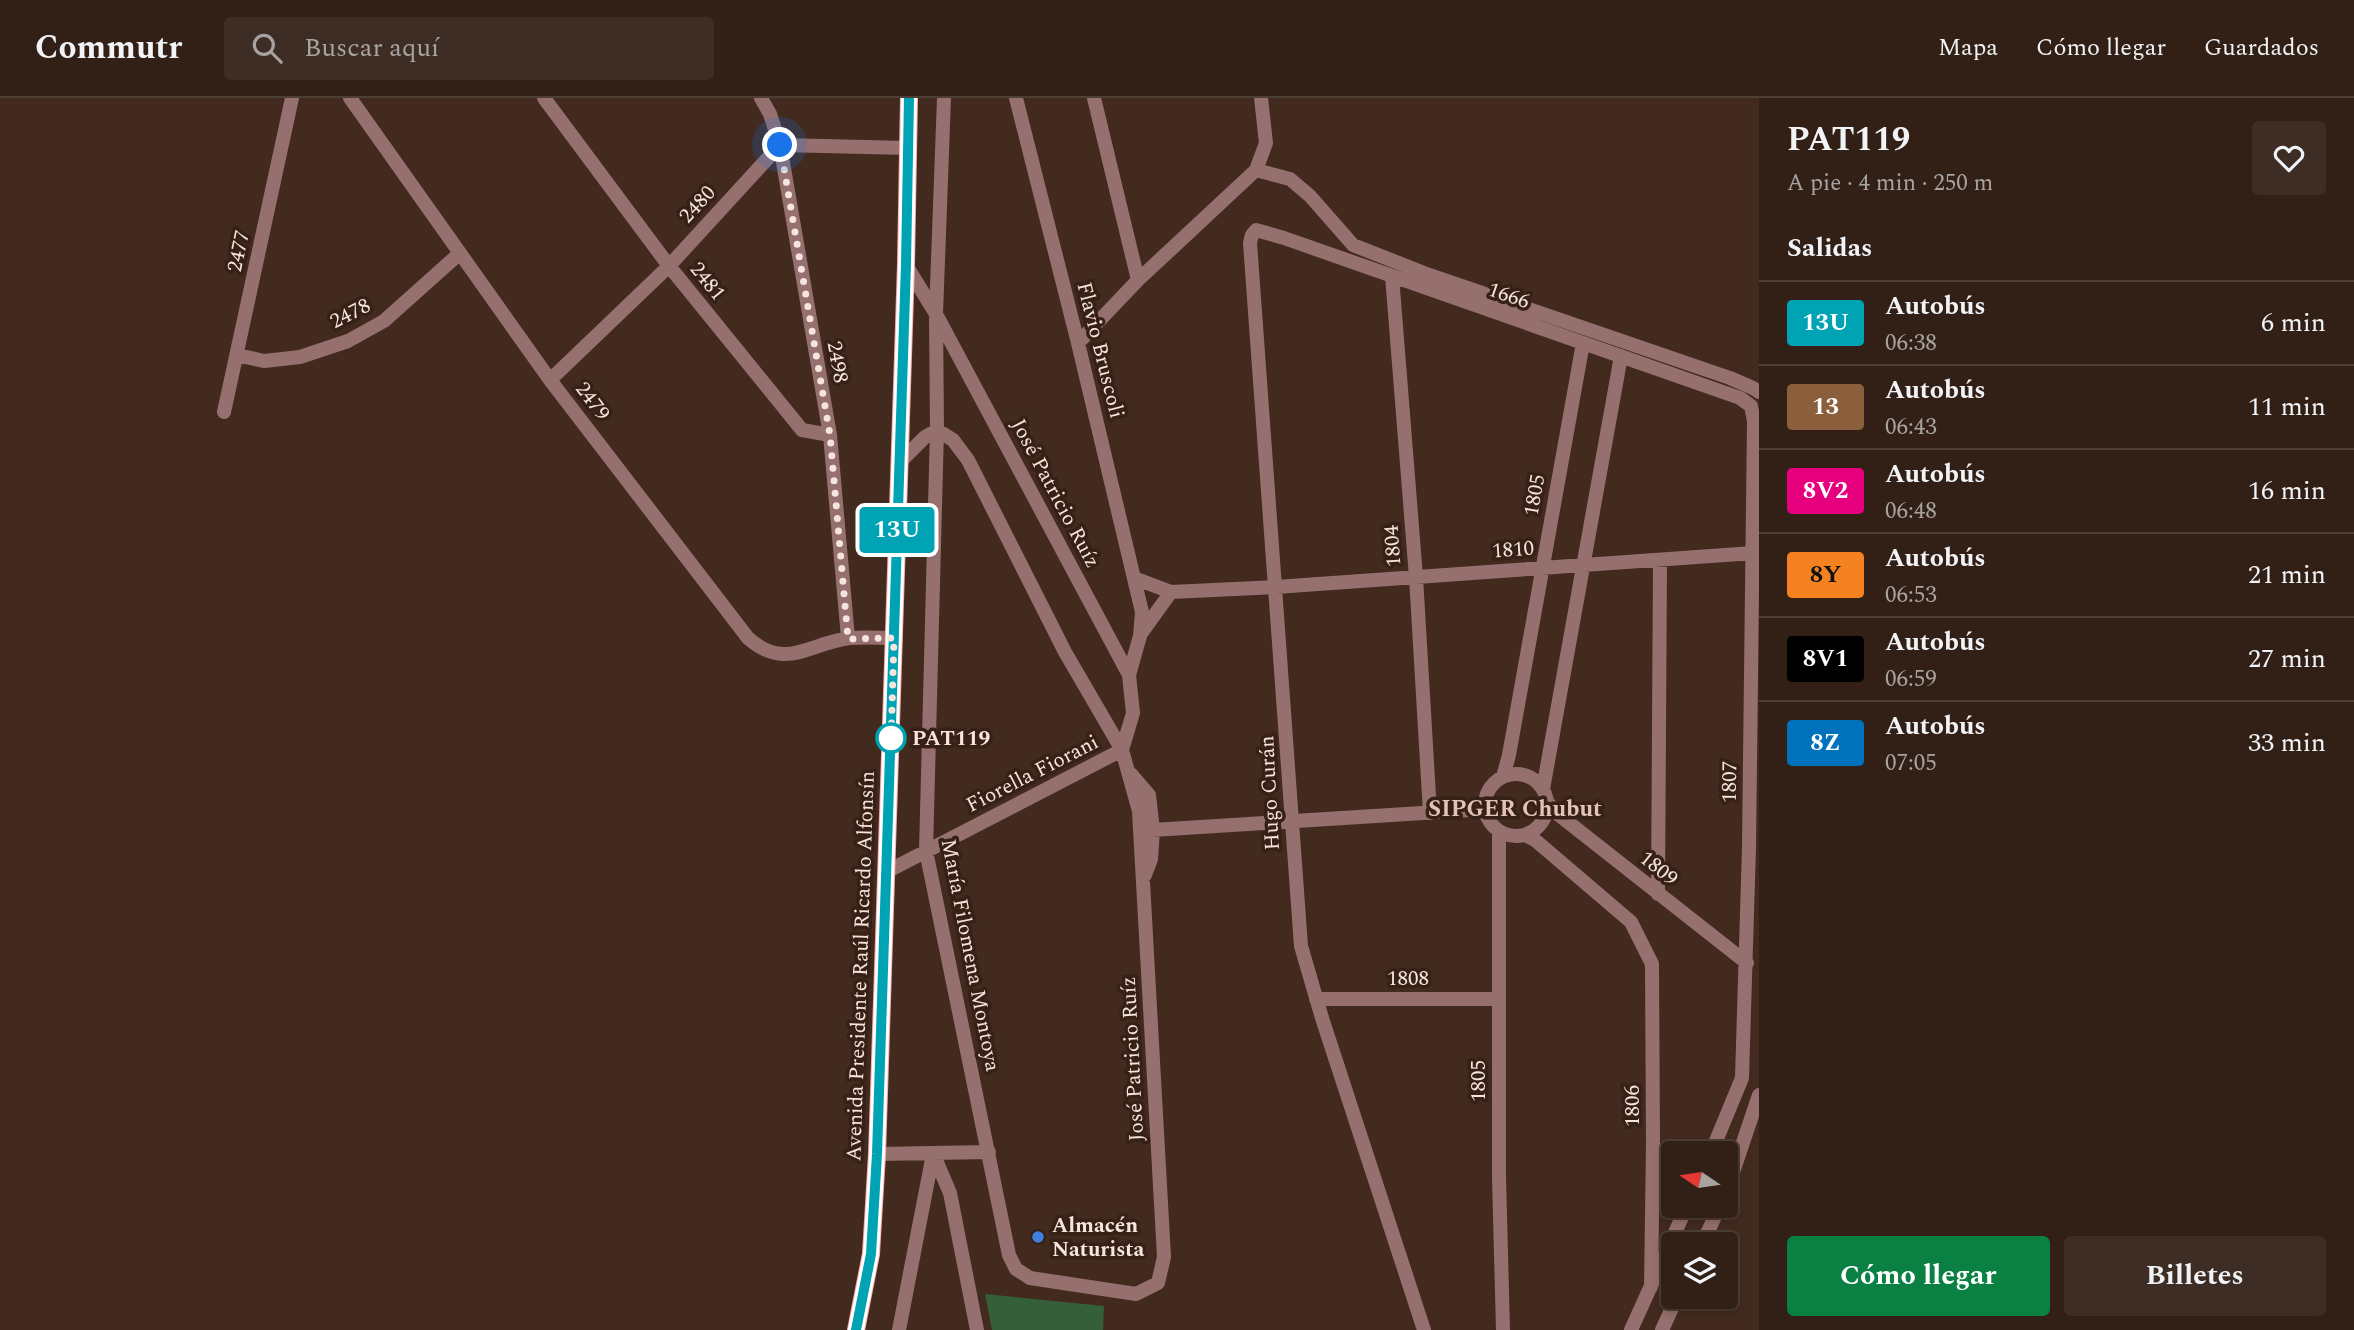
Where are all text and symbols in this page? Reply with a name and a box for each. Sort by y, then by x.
search box [224,17,714,80]
text: Commutr [35,23,182,73]
text: Buscar aquí [304,28,439,68]
icon: search [248,29,286,67]
text: Mapa [1938,30,1998,66]
text: Cómo llegar [2036,30,2166,66]
text: Guardados [2204,30,2319,66]
text: PAT119 [1787,115,1910,165]
button: heart [2252,121,2326,195]
your location [762,127,797,162]
text: A pie · 4 min · 250 m [1787,166,1993,201]
street label: 2480 [672,178,724,231]
street label: 2477 [219,227,259,275]
text: Salidas [1787,228,1872,268]
street label: 2481 [682,255,733,308]
street label: 1666 [1484,274,1534,318]
street label: Flavio Bruscoli [1068,279,1132,422]
text: Autobús [1885,286,1986,326]
street label: 2478 [324,290,376,338]
text: 6 min [2261,303,2326,343]
text: 13U [1802,305,1849,341]
text: 06:38 [1885,326,1937,361]
street label: 2498 [818,339,856,386]
text: Autobús [1885,370,1986,410]
street label: 2479 [567,375,618,428]
text: 11 min [2248,387,2326,427]
text: 13 [1812,389,1839,425]
text: 06:43 [1885,410,1937,445]
street label: José Patricio Ruíz [1002,413,1108,574]
text: Autobús [1885,454,1986,494]
text: 16 min [2248,471,2326,511]
street label: 1805 [1516,472,1554,519]
text: 8V2 [1803,473,1848,509]
text: 06:48 [1885,494,1937,529]
line badge: 13U [857,507,937,553]
text: 13U [873,512,921,548]
street label: 1804 [1376,523,1410,568]
street label: 1810 [1491,533,1535,567]
text: Autobús [1885,538,1986,578]
text: 21 min [2248,555,2326,595]
text: 8Y [1810,557,1841,593]
text: 06:53 [1885,578,1937,613]
text: Autobús [1885,622,1986,662]
text: 27 min [2248,639,2326,679]
text: 8V1 [1803,641,1848,677]
text: 06:59 [1885,662,1937,697]
text: Autobús [1885,706,1986,746]
marker: PAT119 [876,723,906,753]
place label: PAT119 [912,723,991,755]
text: 33 min [2248,723,2326,763]
text: 8Z [1810,725,1841,761]
street label: Fiorella Fiorani [961,727,1104,821]
street label: Hugo Curán [1251,735,1289,851]
text: 07:05 [1885,746,1937,781]
street label: 1807 [1714,761,1746,803]
street label: Avenida Presidente Raúl Ricardo Alfonsín [838,770,884,1162]
district label: SIPGER Chubut [1428,792,1602,827]
street label: María Filomena Montoya [932,836,1008,1075]
street label: 1809 [1632,843,1685,894]
street label: 1808 [1387,963,1429,995]
street label: José Patricio Ruíz [1113,976,1153,1142]
street label: 1805 [1463,1060,1495,1102]
street label: 1806 [1617,1085,1649,1127]
north arrow [1661,1141,1738,1218]
map controls [1661,1141,1738,1309]
place label: Almacén Naturista [1052,1210,1144,1266]
marker: Almacén Naturista [1030,1229,1046,1245]
button: layers [1661,1232,1738,1309]
button: Cómo llegar [1787,1236,2050,1316]
button: Billetes [2064,1236,2326,1316]

